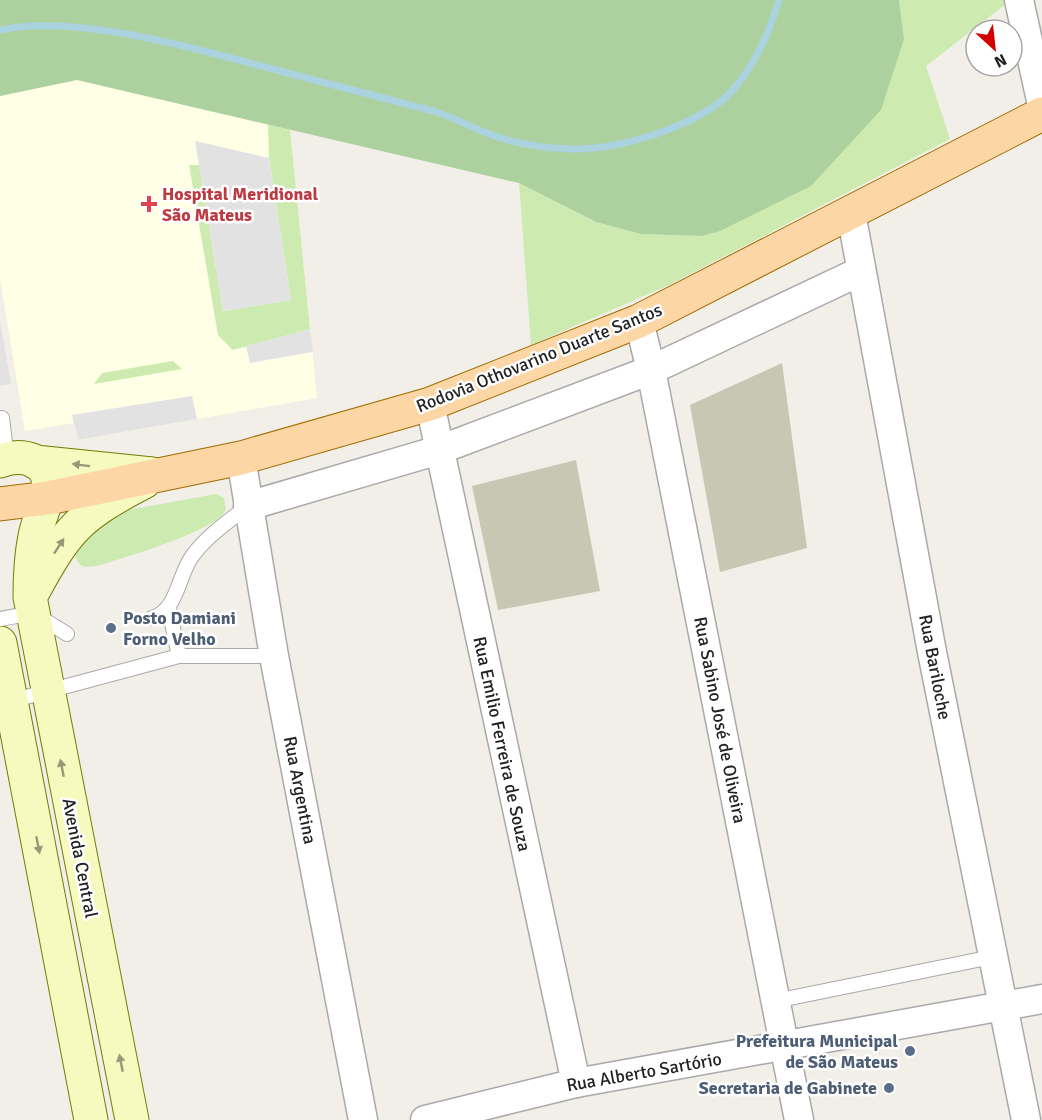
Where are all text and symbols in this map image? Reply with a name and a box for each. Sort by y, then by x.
north arrow [964,18,1024,78]
text: N [991,49,1010,72]
place label: Hospital Meridional São Mateus [162,183,319,226]
marker: Hospital Meridional São Mateus [140,195,158,213]
street label: Rodovia Othovarino Duarte Santos [413,298,665,417]
one-way arrow [71,460,90,469]
one-way arrow [53,538,65,554]
place label: Posto Damiani Forno Velho [123,607,236,650]
street label: Rua Bariloche [914,612,956,722]
street label: Rua Sabino José de Oliveira [689,615,751,825]
marker: Posto Damiani Forno Velho [104,621,118,635]
street label: Rua Emilio Ferreira de Souza [468,634,536,854]
street label: Rua Argentina [279,734,321,846]
one-way arrow [57,759,66,778]
street label: Avenida Central [58,796,102,920]
one-way arrow [34,836,43,855]
place label: Prefeitura Municipal de São Mateus [736,1030,898,1073]
marker: Prefeitura Municipal de São Mateus [903,1044,917,1058]
street label: Rua Alberto Sartório [565,1048,723,1096]
one-way arrow [116,1053,125,1072]
place label: Secretaria de Gabinete [699,1077,877,1099]
marker: Secretaria de Gabinete [882,1081,896,1095]

